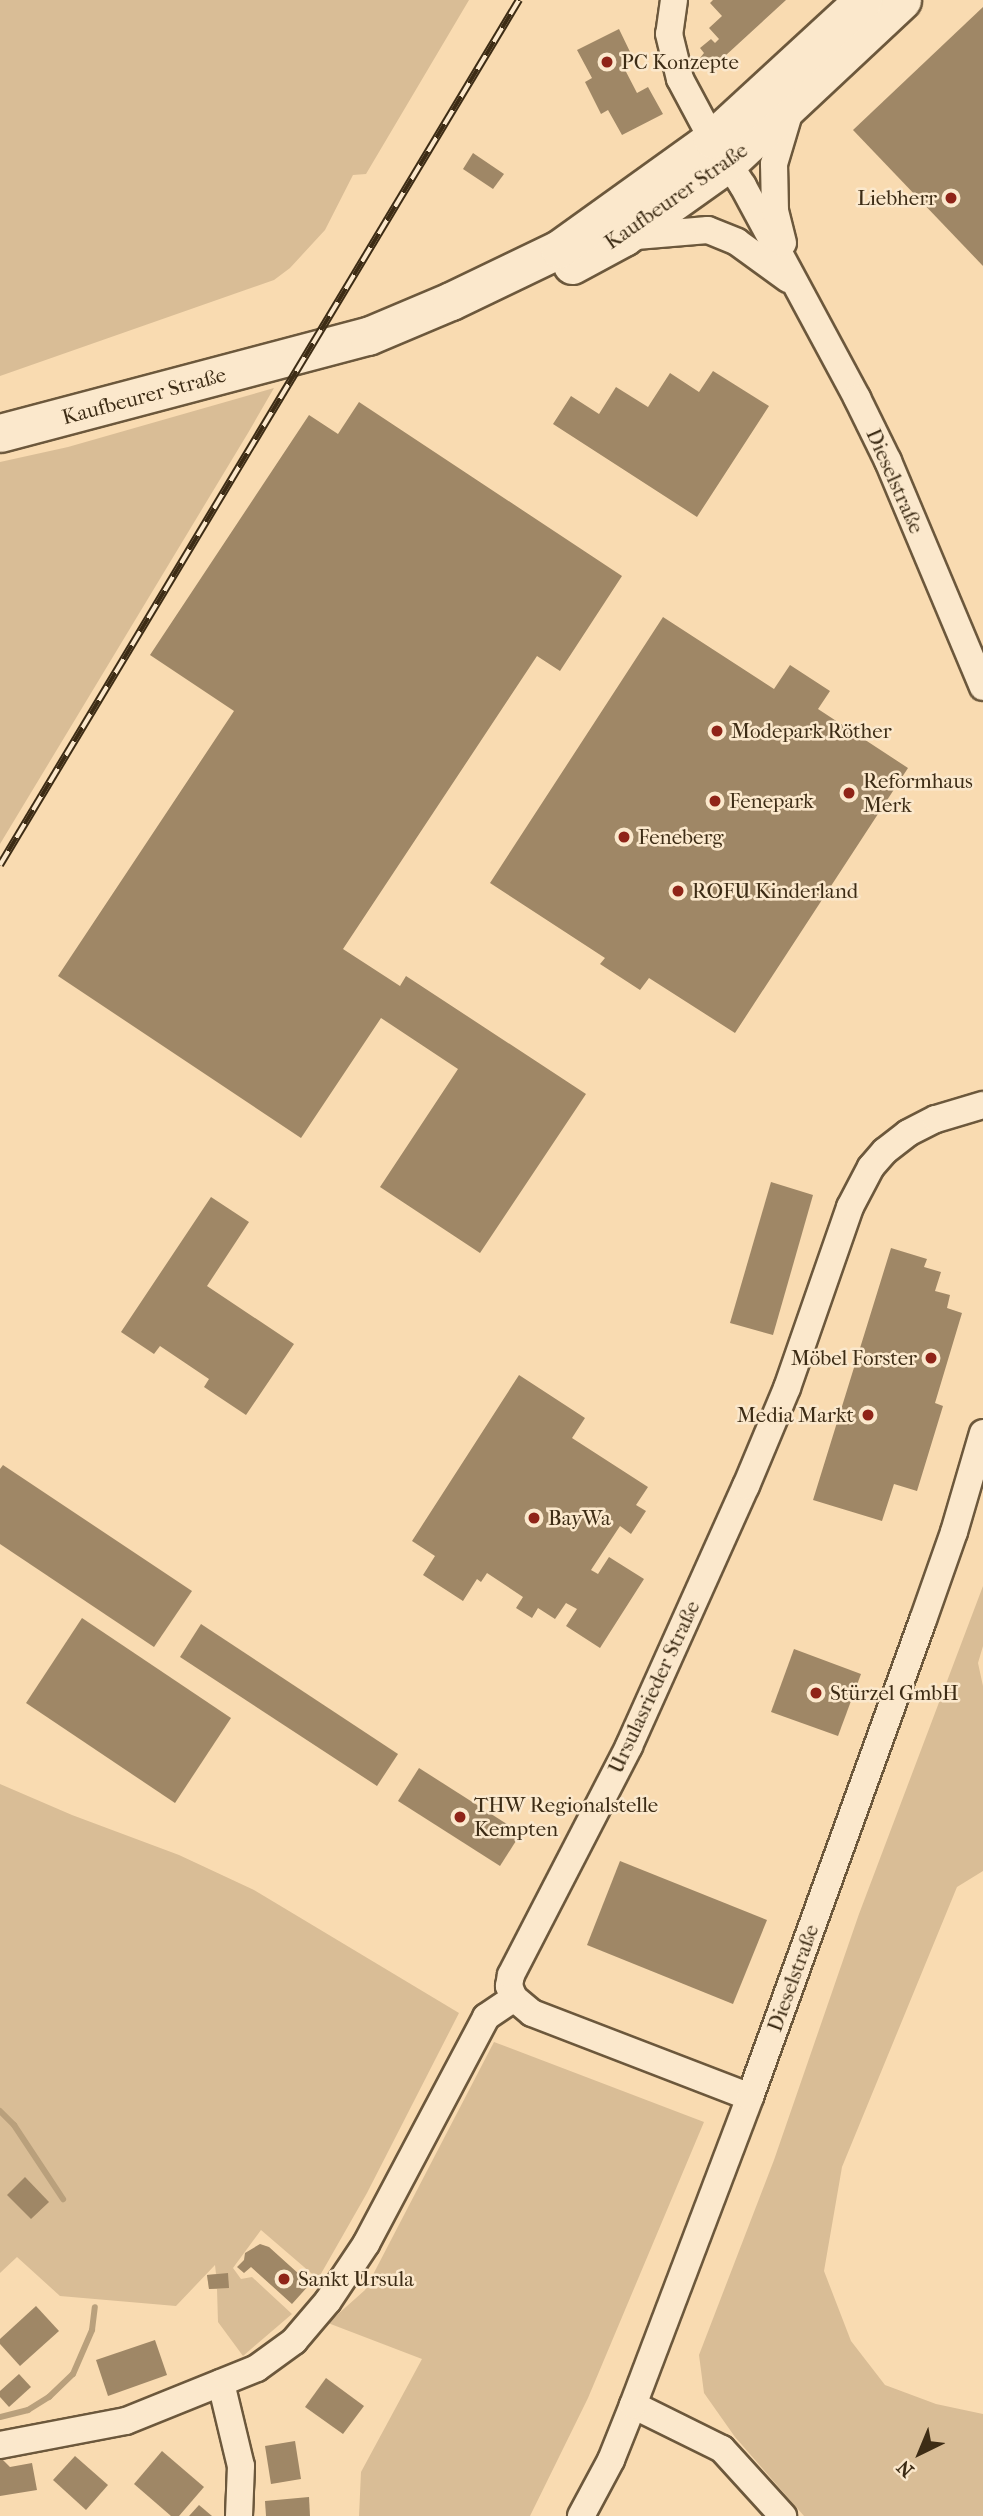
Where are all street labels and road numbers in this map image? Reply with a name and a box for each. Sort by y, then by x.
street label: Kaufbeurer Straße [600,137,752,255]
street label: Kaufbeurer Straße [59,362,229,430]
street label: Dieselstraße [861,425,929,537]
street label: Ursulasrieder Straße [603,1597,705,1777]
street label: Dieselstraße [762,1921,824,2035]

